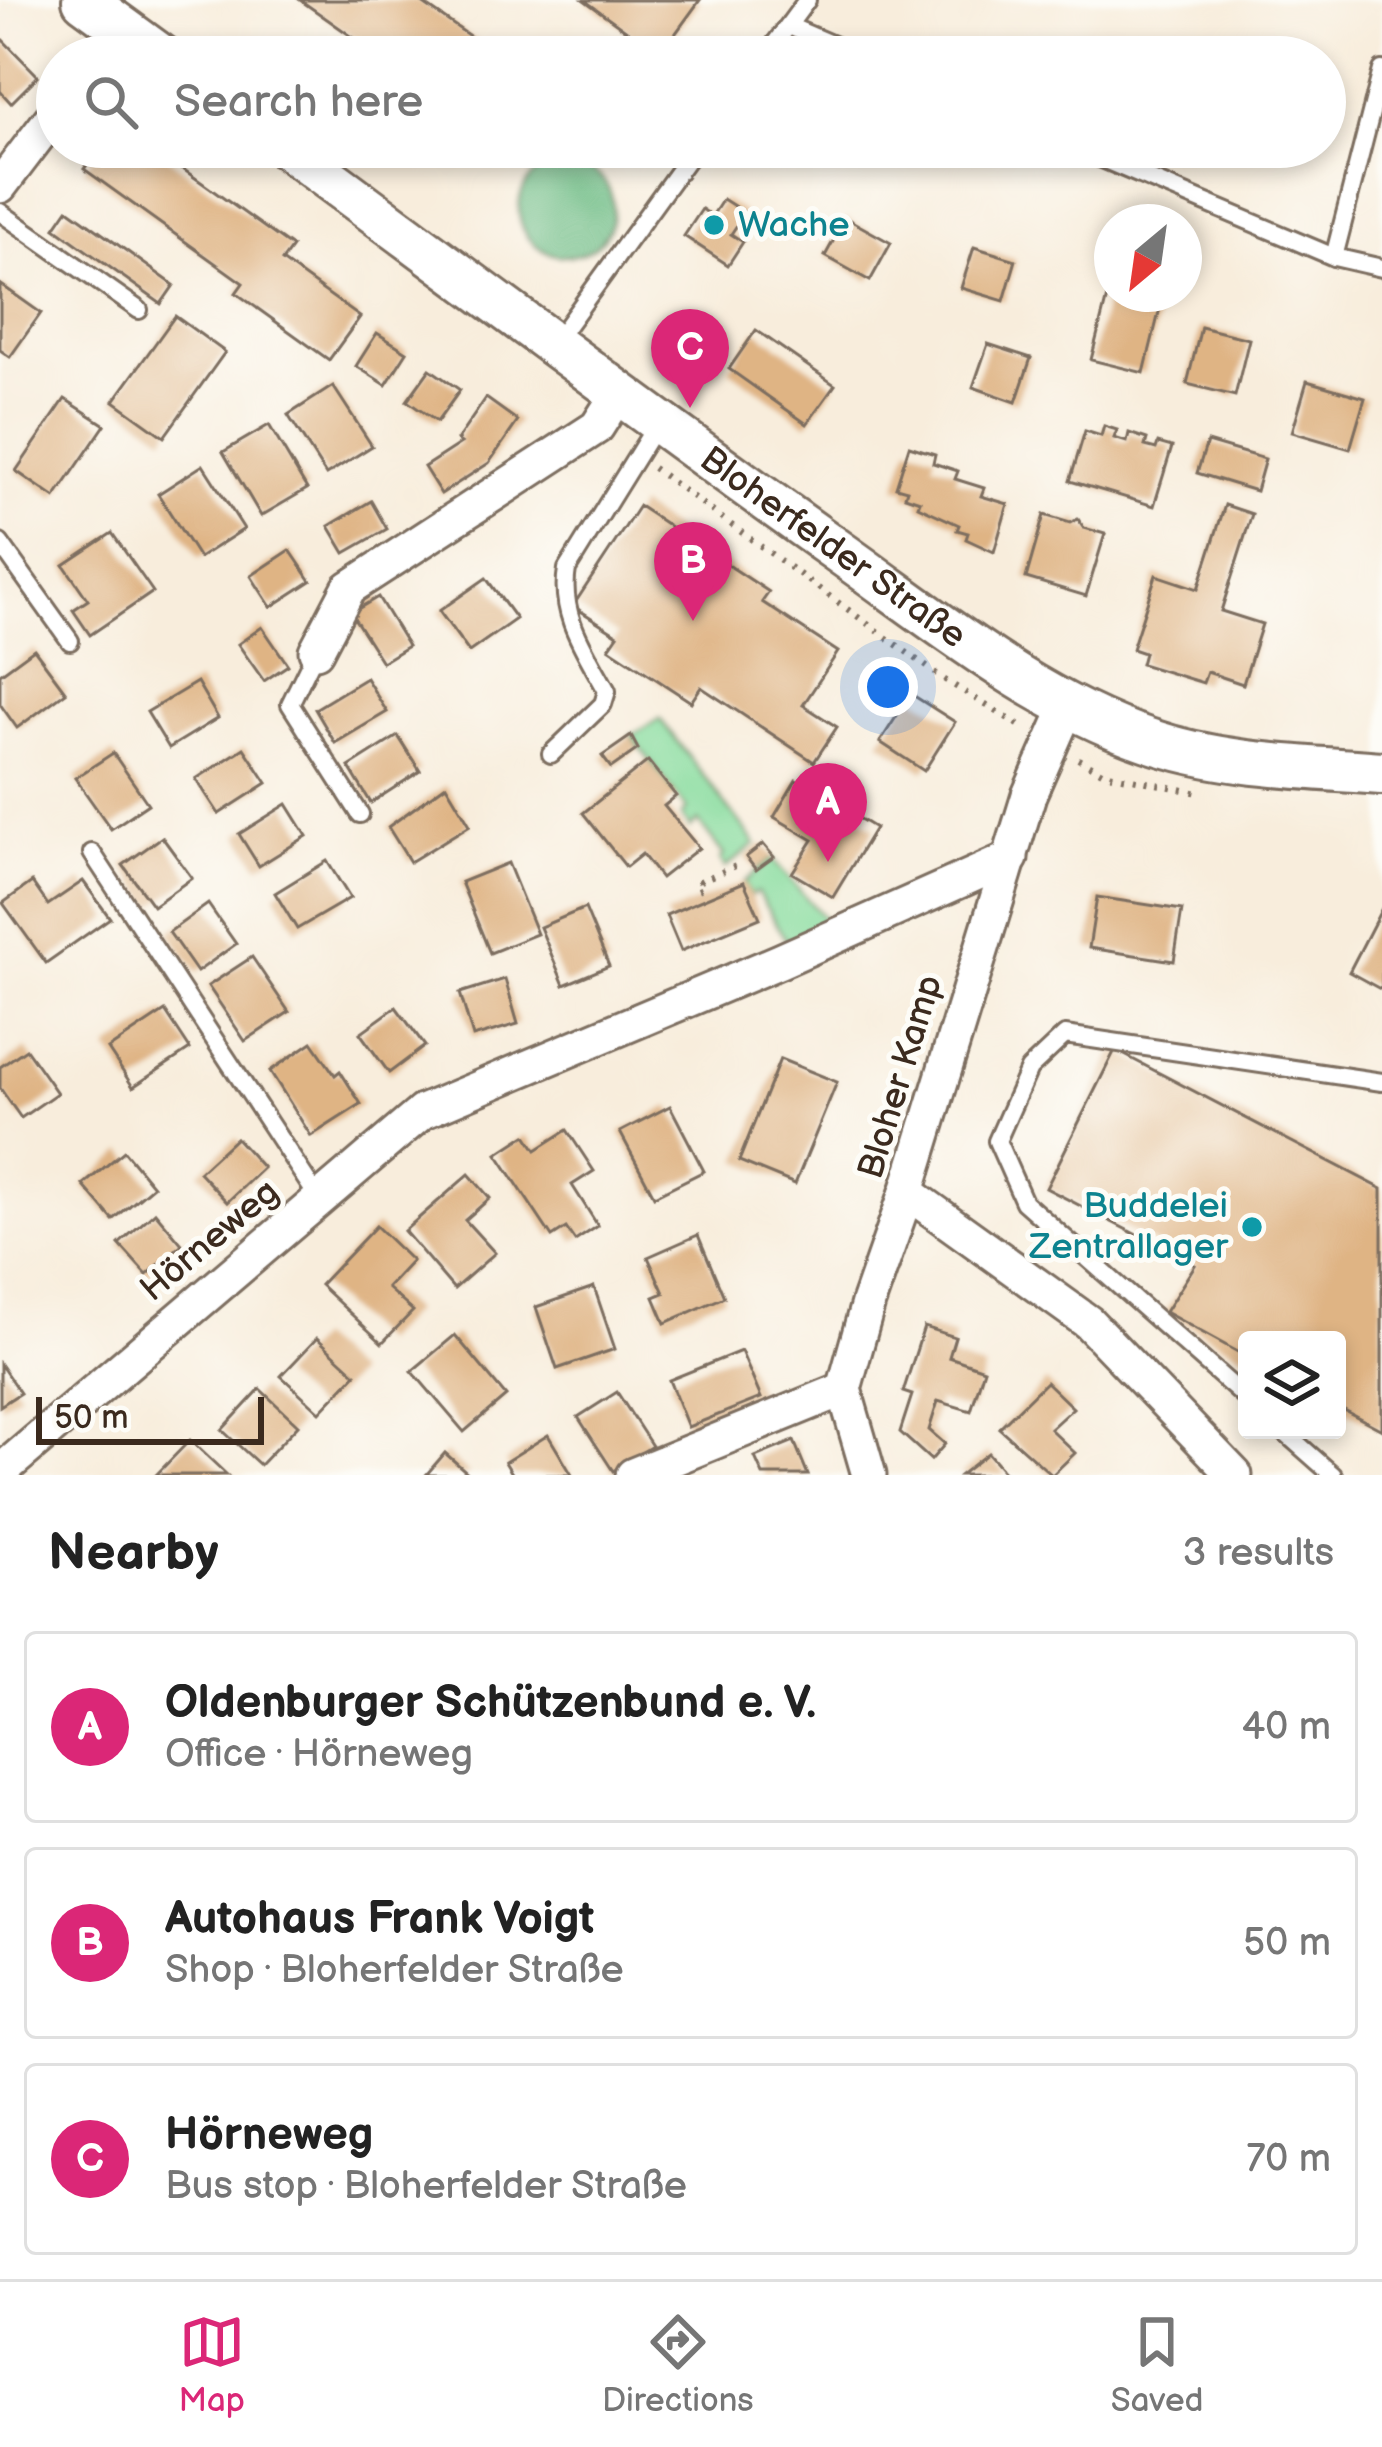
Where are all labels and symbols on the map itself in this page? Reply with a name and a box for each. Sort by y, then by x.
place label: Wache [738,204,850,247]
north arrow [1094,204,1202,312]
marker: Wache [701,212,727,238]
pin: C [651,309,729,408]
street label: Bloherfelder Straße [692,439,976,657]
pin: B [654,522,732,621]
your location [858,657,918,717]
pin: A [789,763,867,862]
street label: Bloher Kamp [850,970,952,1184]
street label: Hörneweg [132,1171,288,1311]
place label: Buddelei Zentrallager [1028,1185,1229,1269]
marker: Buddelei Zentrallager [1239,1214,1265,1240]
scale bar [36,1391,264,1444]

